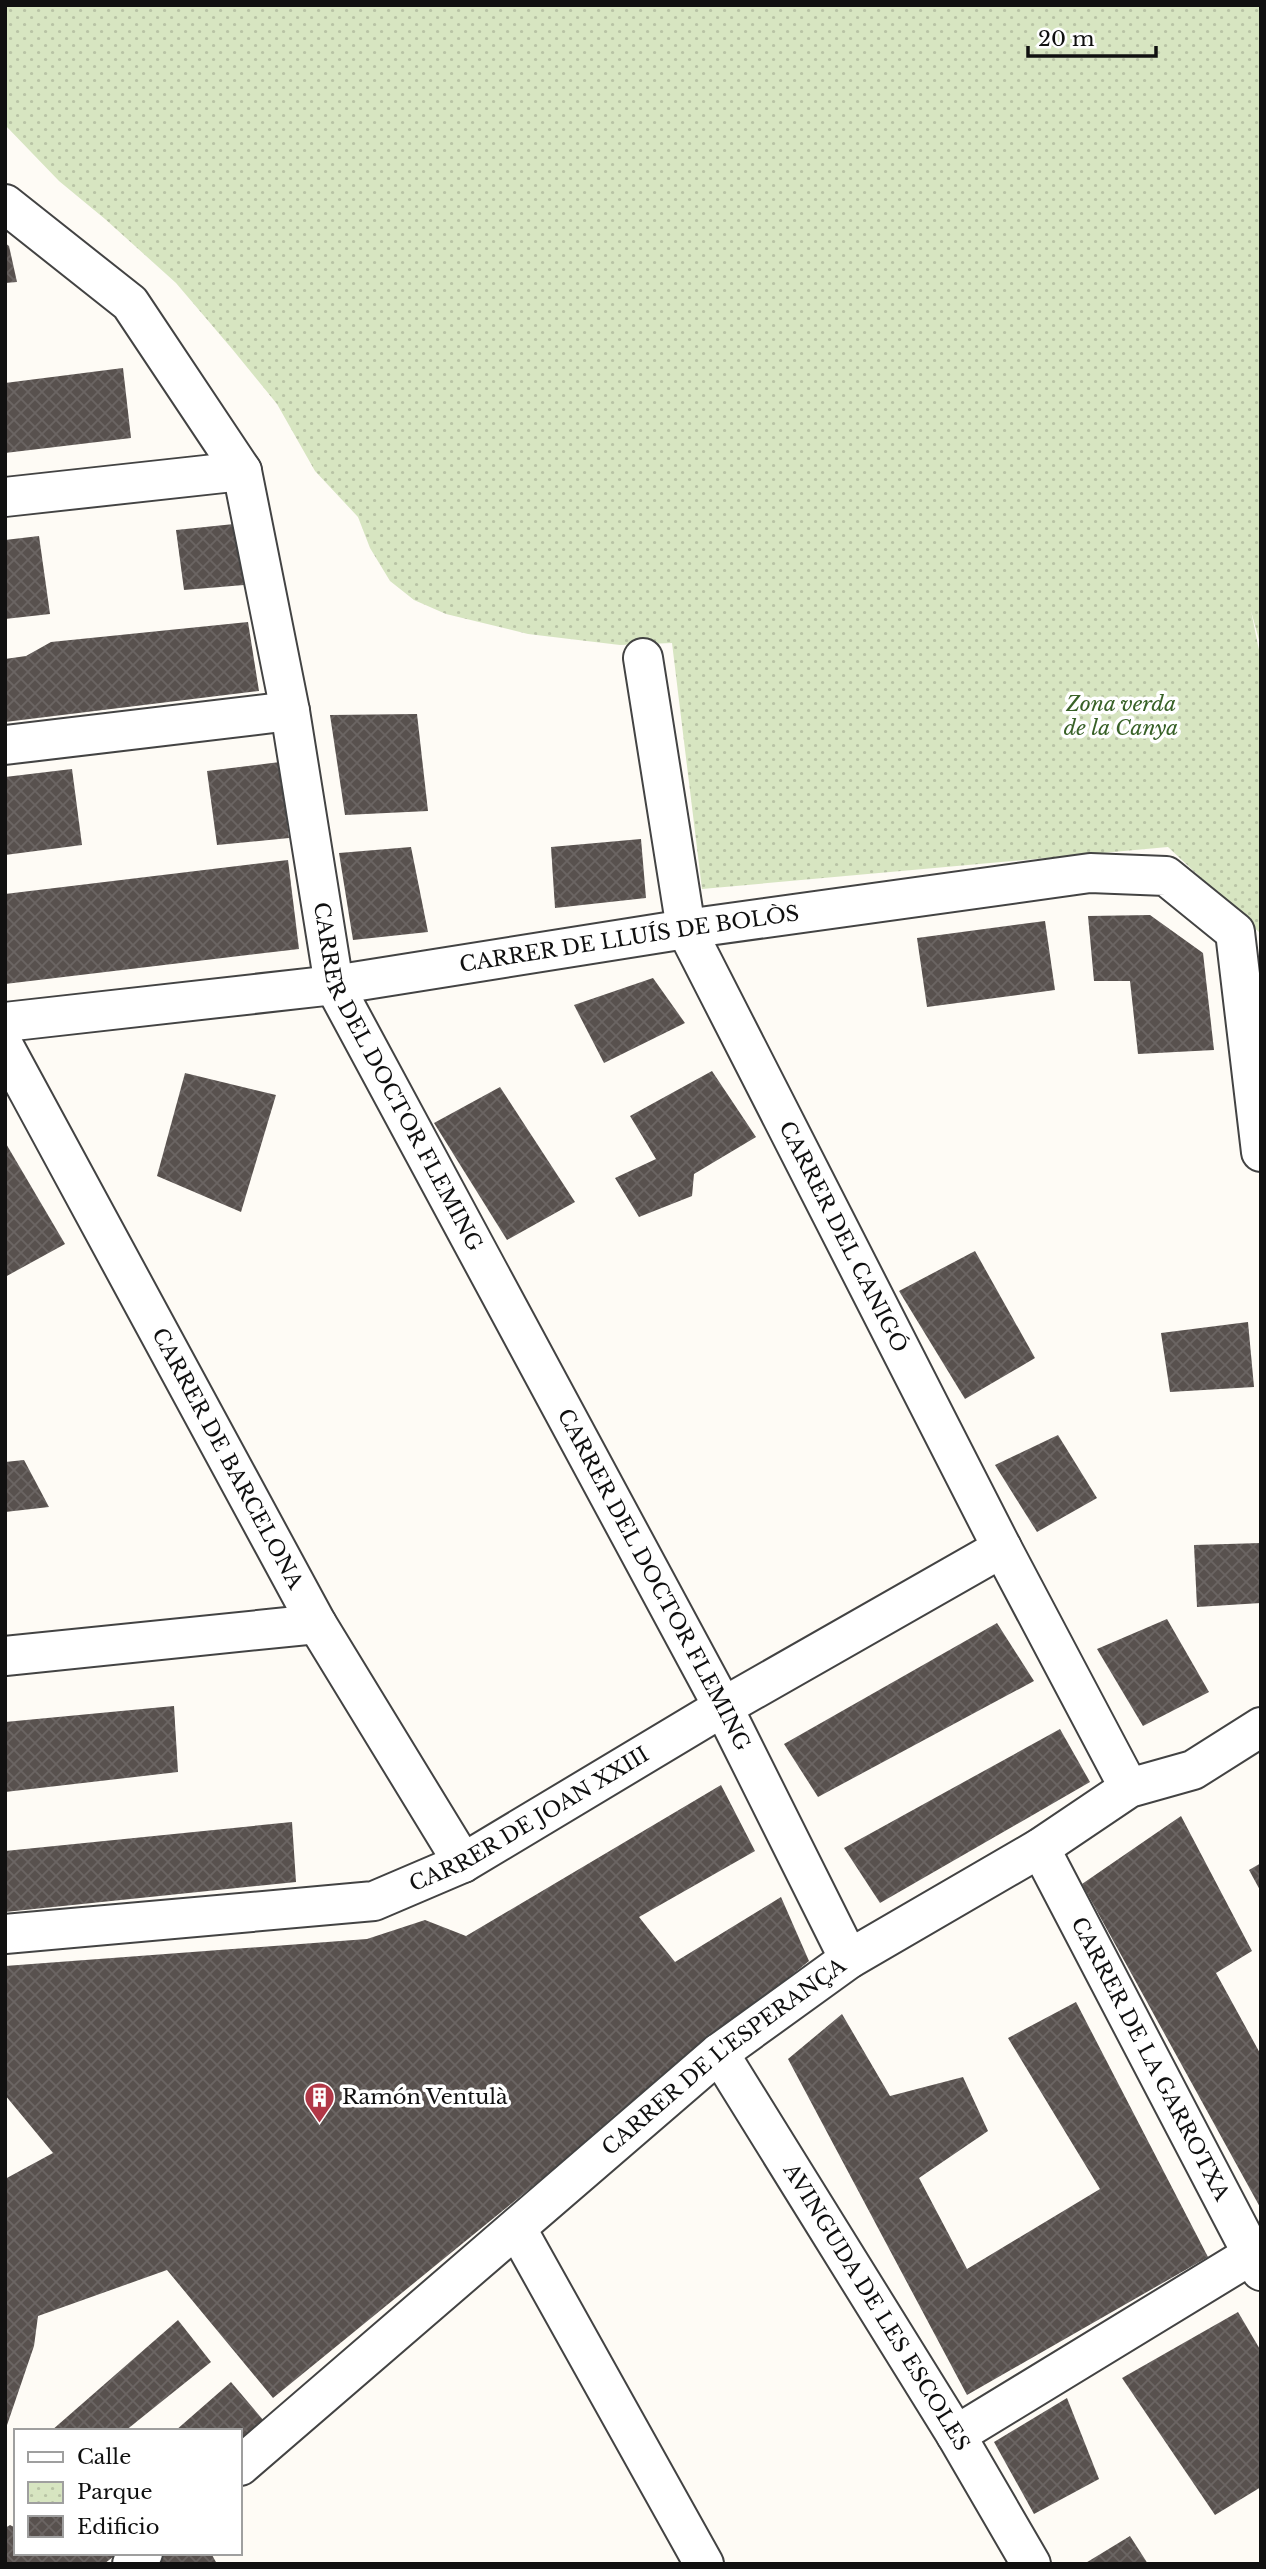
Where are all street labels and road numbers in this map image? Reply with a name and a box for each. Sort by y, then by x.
street label: CARRER DEL DOCTOR FLEMING [308,900,488,1256]
street label: CARRER DE LLUÍS DE BOLÒS [458,900,801,978]
street label: CARRER DEL CANIGÓ [773,1117,913,1357]
street label: CARRER DE BARCELONA [146,1324,309,1594]
street label: CARRER DEL DOCTOR FLEMING [552,1404,756,1755]
street label: CARRER DE JOAN XXIII [405,1741,654,1897]
street label: CARRER DE LA GARROTXA [1065,1913,1235,2206]
street label: CARRER DE L'ESPERANÇA [597,1952,852,2161]
street label: AVINGUDA DE LES ESCOLES [777,2158,975,2455]

